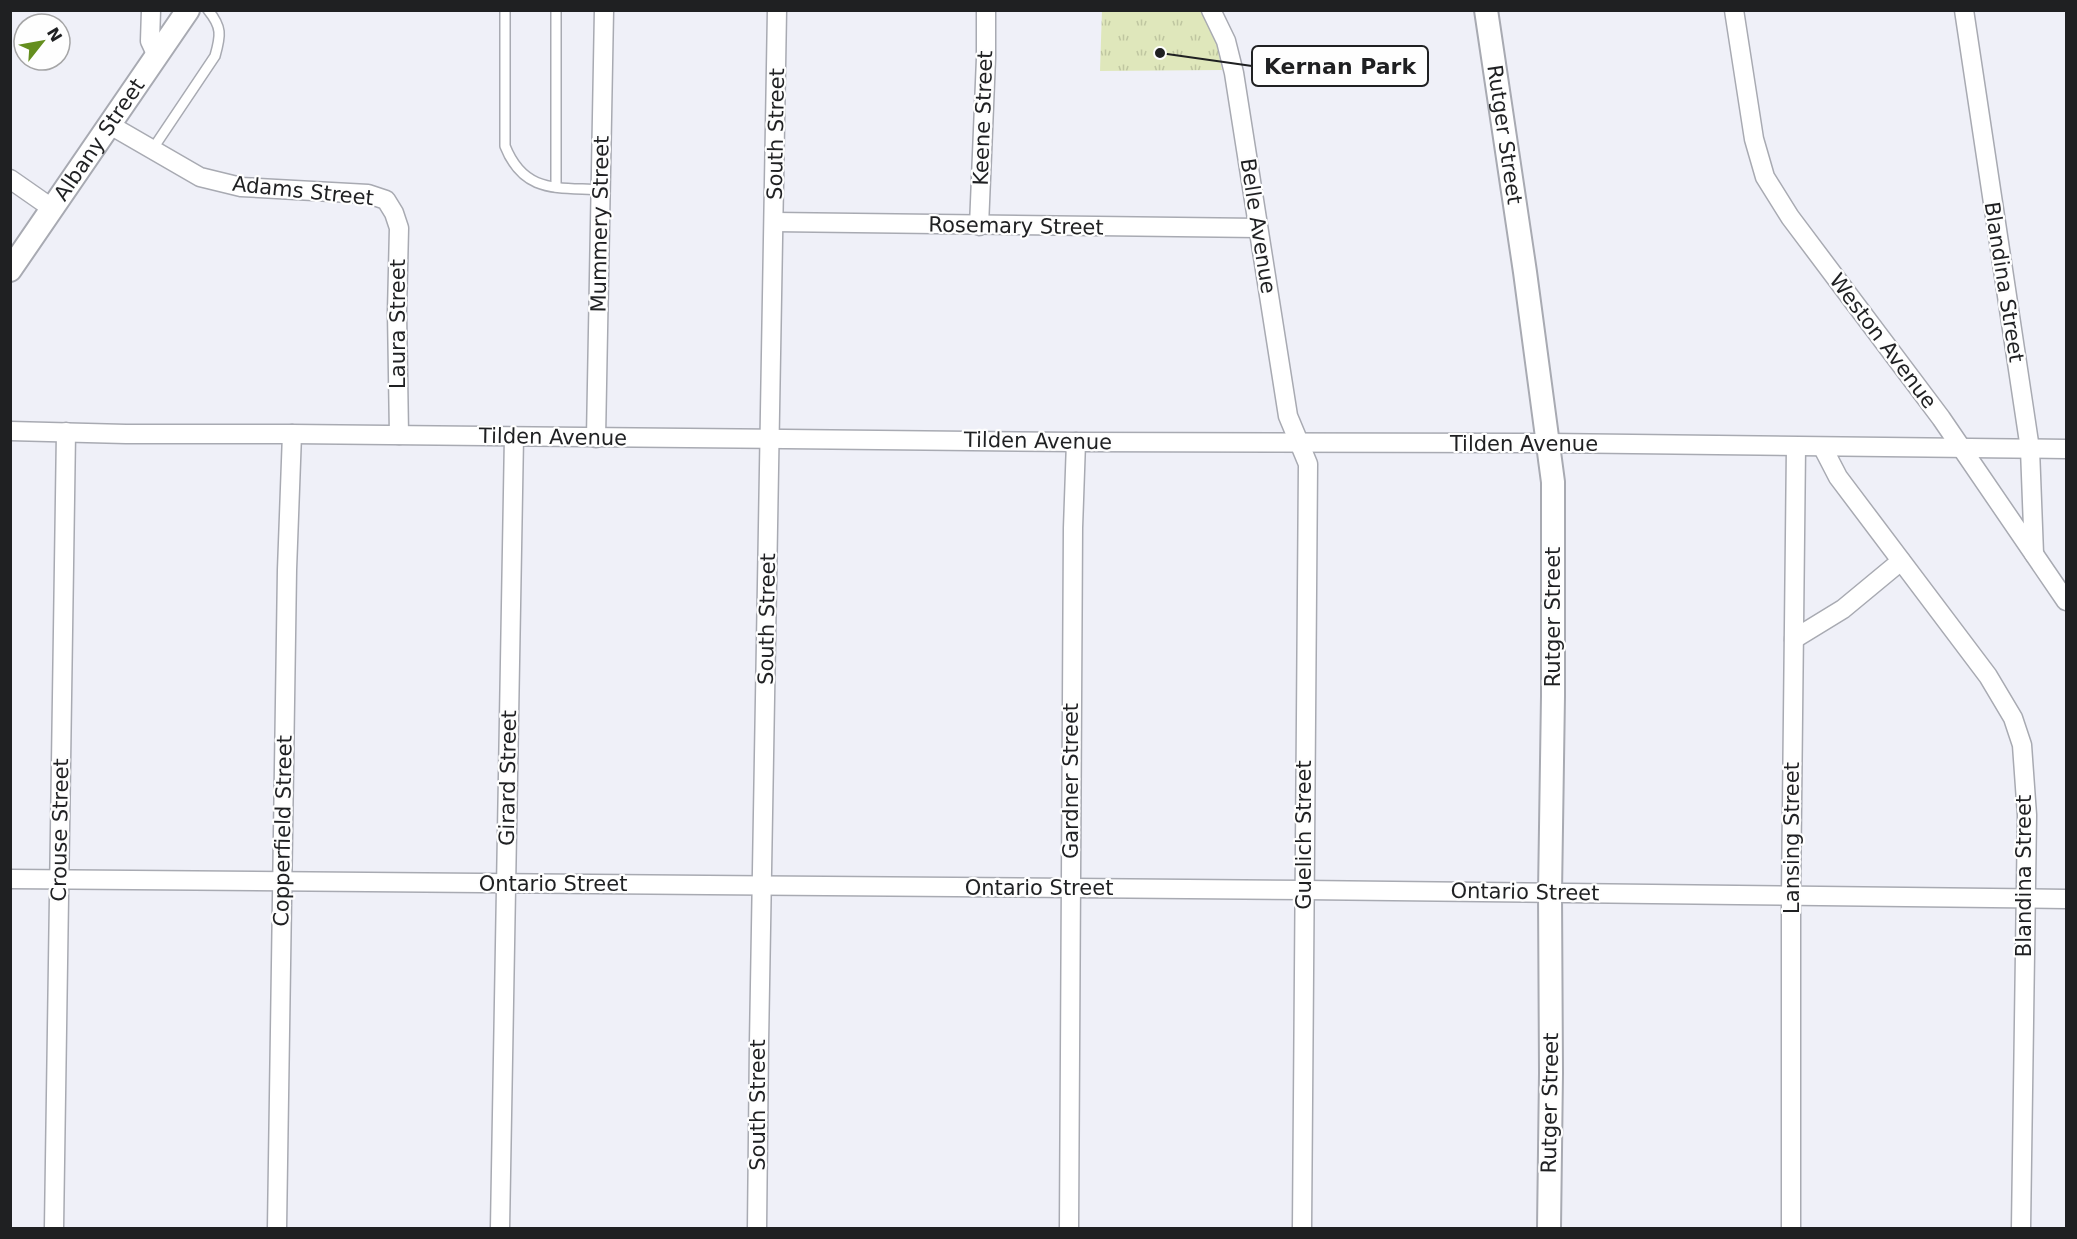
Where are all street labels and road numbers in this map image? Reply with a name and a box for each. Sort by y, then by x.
street label: Keene Street [969,50,997,186]
street label: Rutger Street [1482,63,1527,206]
street label: South Street [763,68,789,200]
street label: Albany Street [49,74,149,205]
street label: Mummery Street [586,135,614,313]
street label: Belle Avenue [1235,157,1281,295]
street label: Adams Street [231,172,375,210]
street label: Blandina Street [1979,200,2029,364]
street label: Rosemary Street [928,212,1104,240]
street label: Laura Street [386,259,410,389]
street label: Weston Avenue [1825,269,1941,413]
street label: Tilden Avenue [478,424,627,450]
street label: Tilden Avenue [963,428,1112,454]
street label: Tilden Avenue [1449,432,1598,456]
street label: Rutger Street [1541,547,1565,687]
street label: South Street [754,553,780,685]
street label: Gardner Street [1059,703,1083,859]
street label: Girard Street [495,710,521,846]
street label: Copperfield Street [269,735,297,927]
street label: Crouse Street [47,758,73,902]
street label: Guelich Street [1292,760,1316,910]
street label: Lansing Street [1780,762,1804,914]
street label: Blandina Street [2012,795,2036,957]
street label: Ontario Street [479,872,627,896]
street label: Ontario Street [965,876,1113,900]
street label: Ontario Street [1450,879,1600,905]
street label: Rutger Street [1537,1033,1563,1173]
street label: South Street [746,1039,770,1171]

